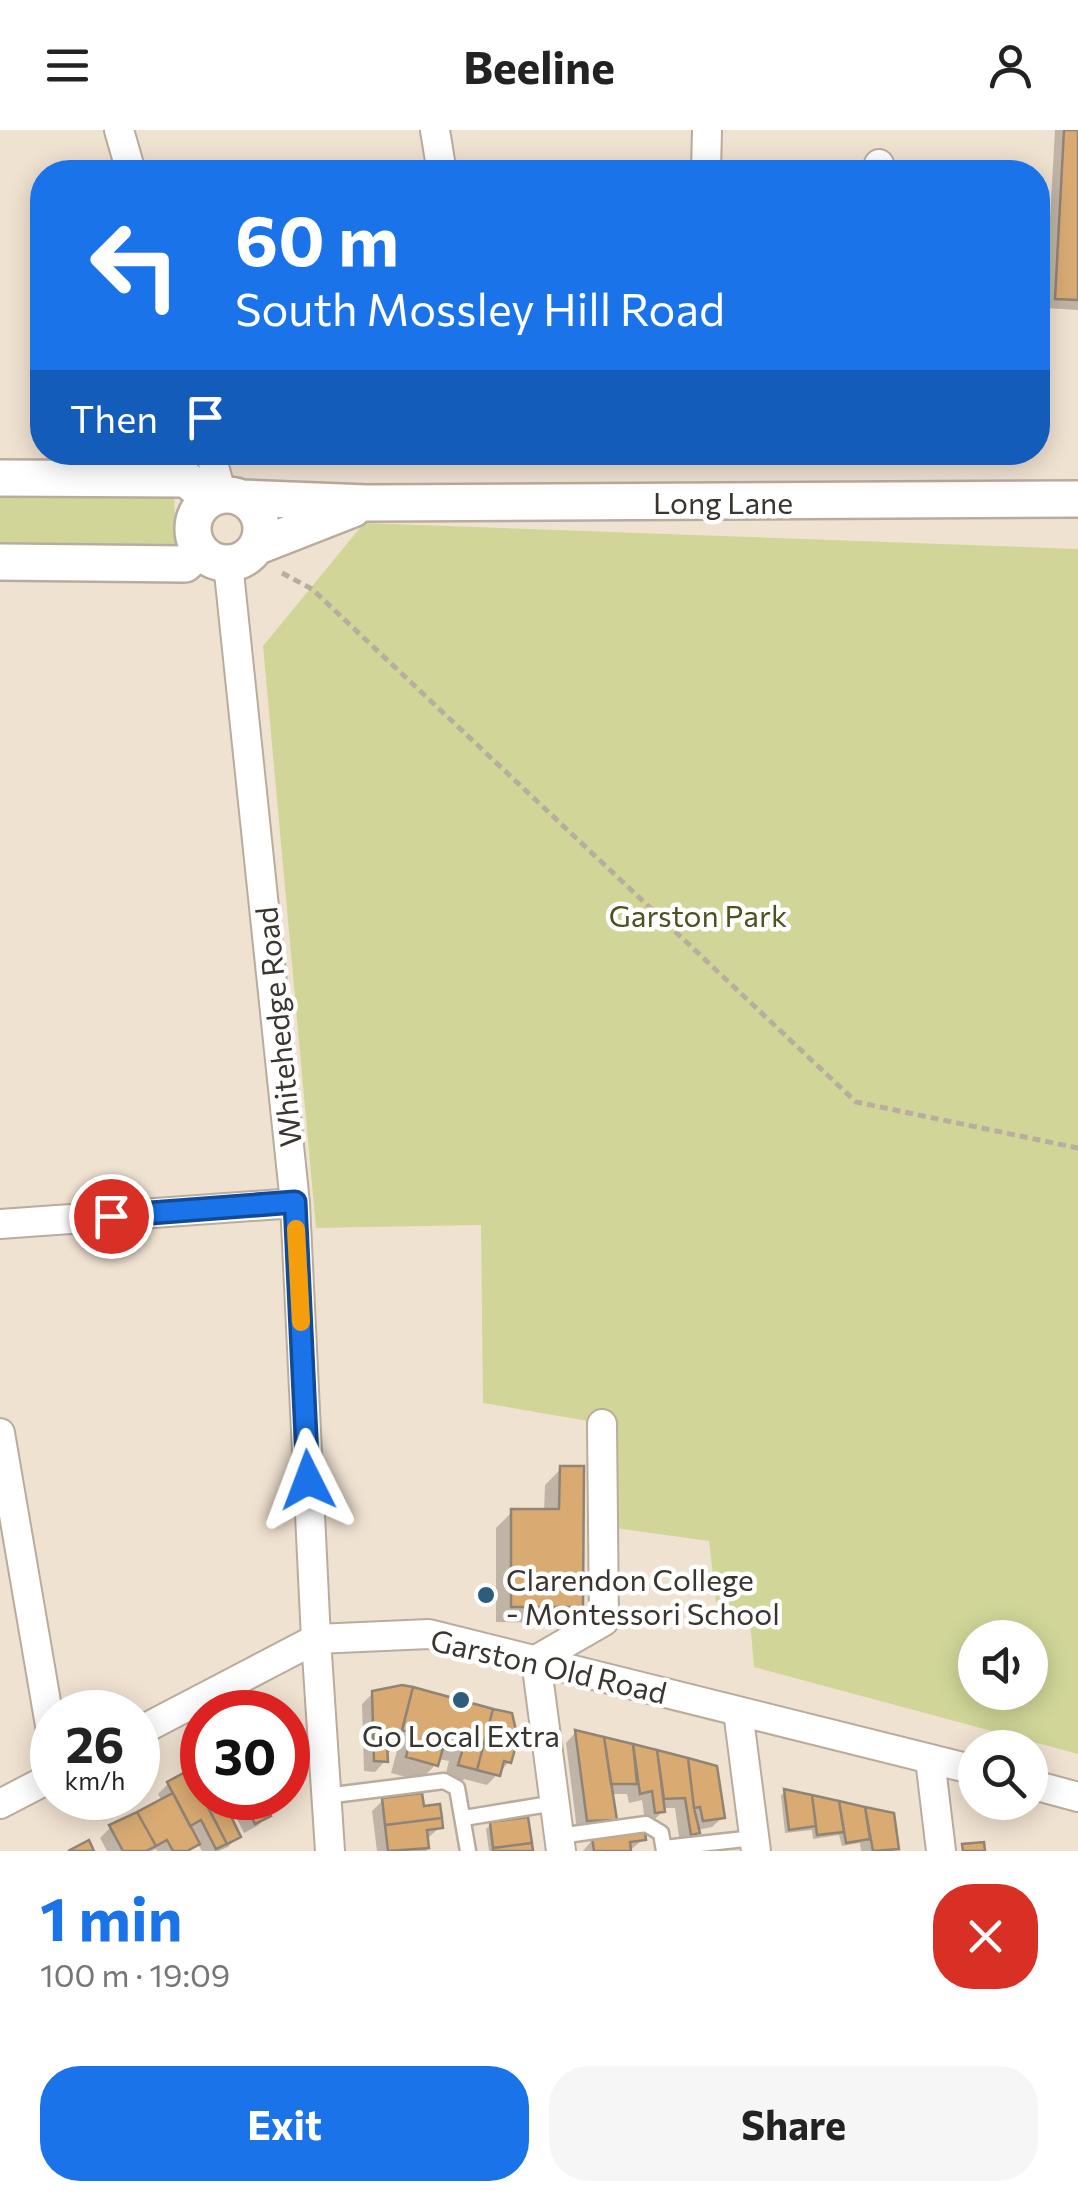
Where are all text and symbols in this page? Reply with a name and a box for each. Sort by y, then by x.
icon: menu [40,38,95,93]
text: Beeline [463,38,615,93]
icon: person [983,38,1038,93]
text: 60 m [235,195,399,280]
icon: left [70,200,200,330]
text: South Mossley Hill Road [235,280,725,335]
icon: arrive [178,390,233,445]
text: Then [70,394,158,441]
street label: Long Lane [653,483,793,520]
park label: Garston Park [609,896,787,933]
street label: Whitehedge Road [246,905,308,1149]
pin [69,1174,154,1259]
icon: arrive [84,1189,139,1244]
position arrow [256,1428,360,1532]
place label: Clarendon College - Montessori School [506,1560,780,1631]
marker: Clarendon College - Montessori School [475,1584,497,1606]
street label: Garston Old Road [427,1620,671,1710]
map controls [958,1620,1048,1820]
button: sound [958,1620,1048,1710]
marker: Go Local Extra [450,1689,472,1711]
speed limit sign: 30 [180,1690,310,1820]
text: 26 [65,1712,124,1773]
place label: Go Local Extra [362,1716,560,1753]
button: search [958,1730,1048,1820]
text: km/h [65,1765,125,1795]
text: 1 min [40,1880,182,1953]
button: close [933,1884,1038,1989]
text: 100 m · 19:09 [40,1954,230,1994]
button: Exit [40,2066,529,2181]
button: Share [549,2066,1038,2181]

